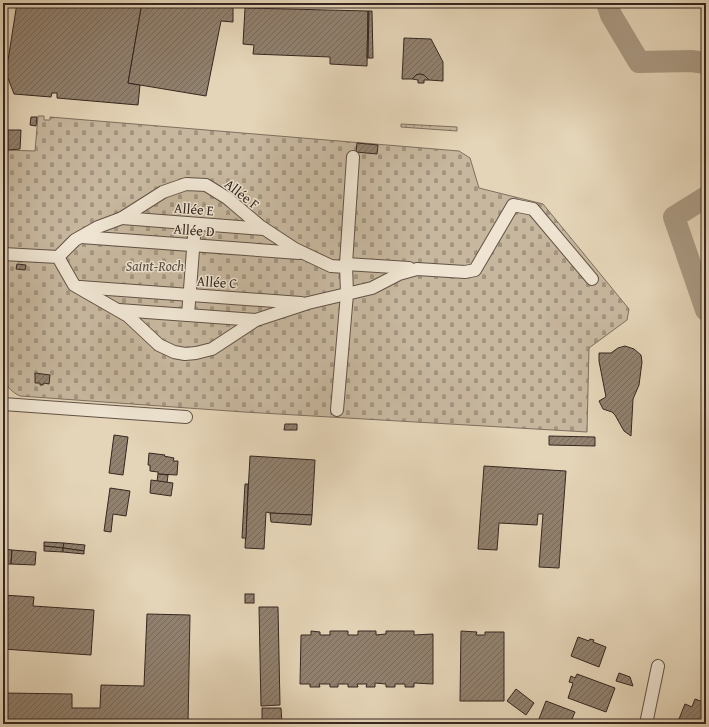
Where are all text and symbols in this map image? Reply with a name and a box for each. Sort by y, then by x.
street label: Allée F [220,174,264,214]
street label: Allée E [174,198,214,220]
street label: Allée D [173,219,215,241]
park label: Saint-Roch [126,256,184,276]
street label: Allée C [196,271,238,293]

